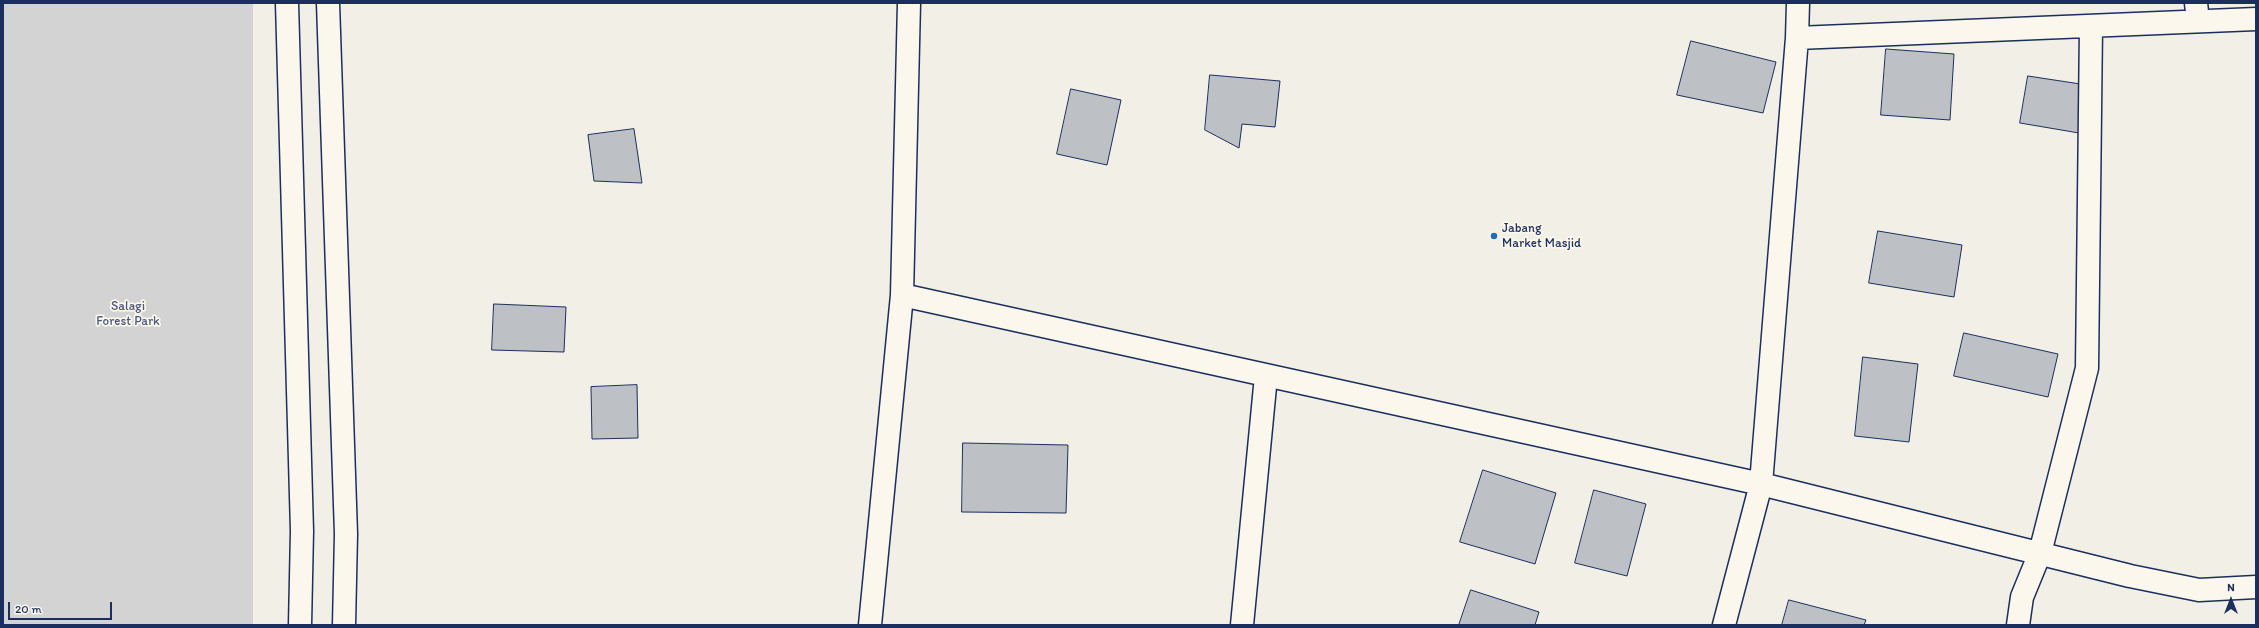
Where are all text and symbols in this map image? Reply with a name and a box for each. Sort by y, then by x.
place label: Jabang Market Masjid [1502,221,1581,252]
marker: Jabang Market Masjid [1489,231,1499,241]
park label: Salagi Forest Park [96,299,160,330]
north arrow [2211,580,2251,620]
text: N [2227,581,2235,594]
scale bar [10,594,114,620]
text: 20 m [15,602,42,616]

